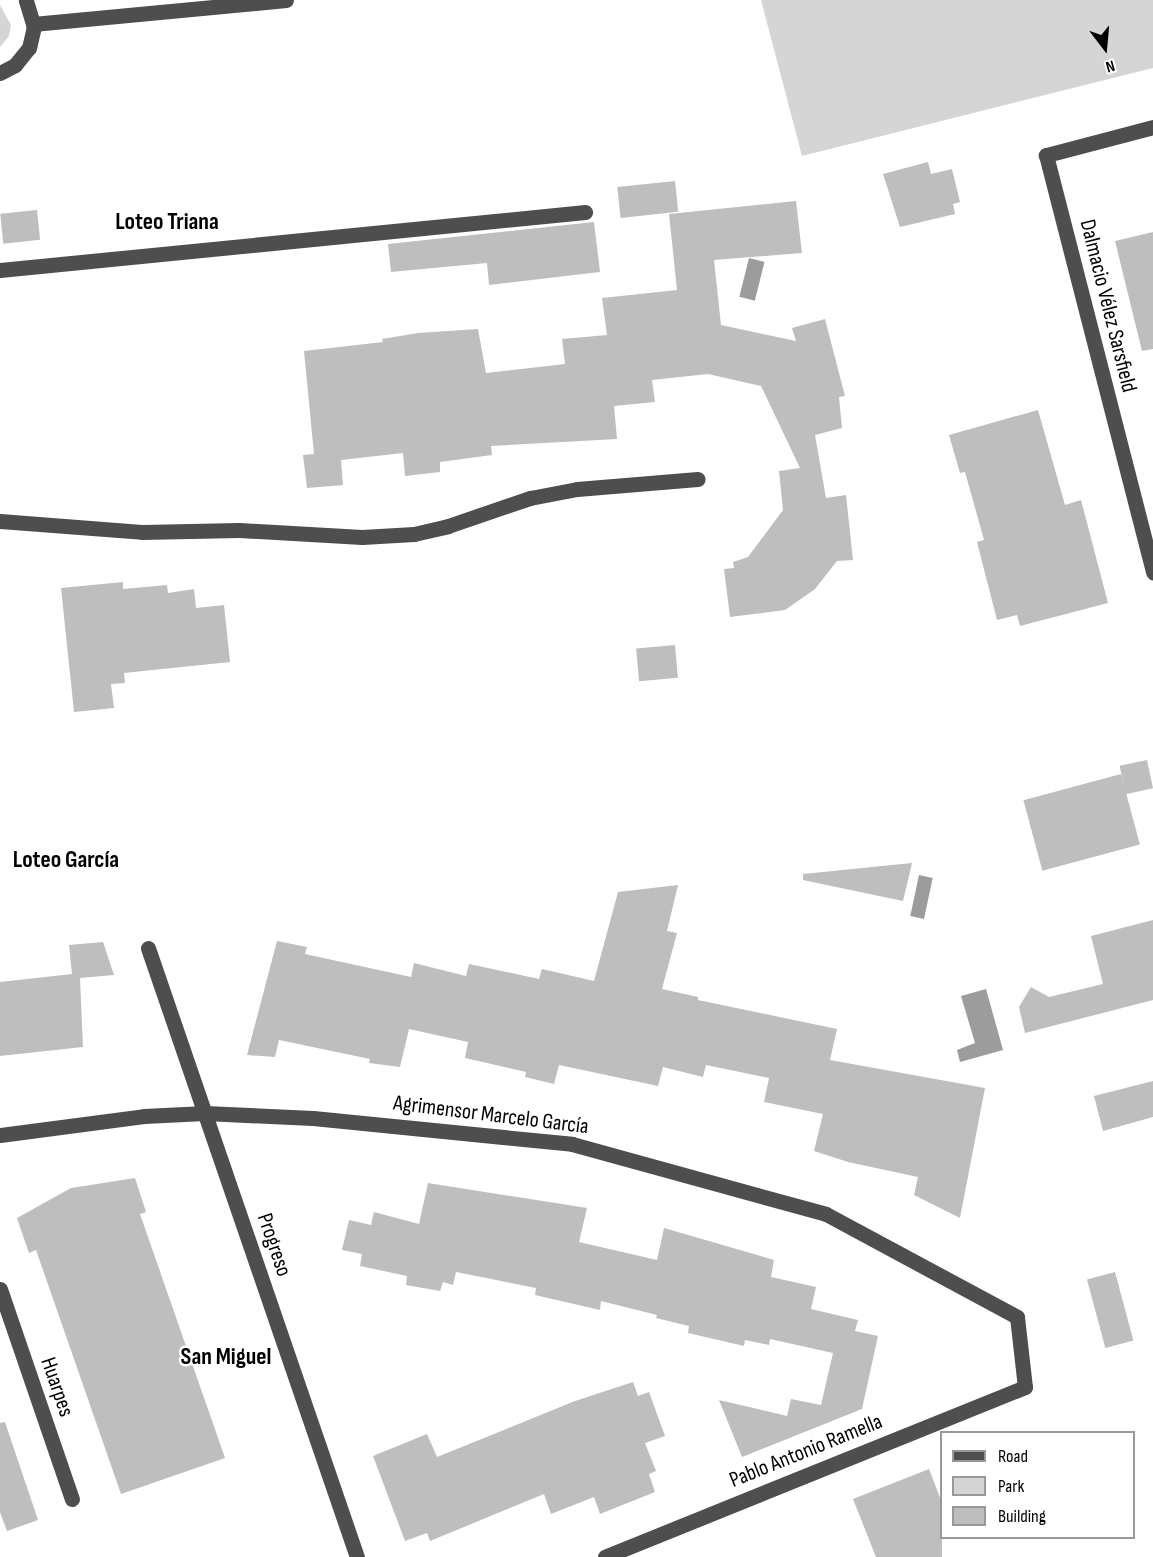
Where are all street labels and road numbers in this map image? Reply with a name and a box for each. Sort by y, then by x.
street label: Dalmacio Vélez Sarsfield [1074,217,1142,395]
street label: Agrimensor Marcelo García [392,1090,590,1140]
street label: Progreso [251,1210,297,1280]
street label: Huarpes [35,1354,79,1420]
street label: Pablo Antonio Ramella [726,1408,886,1494]

